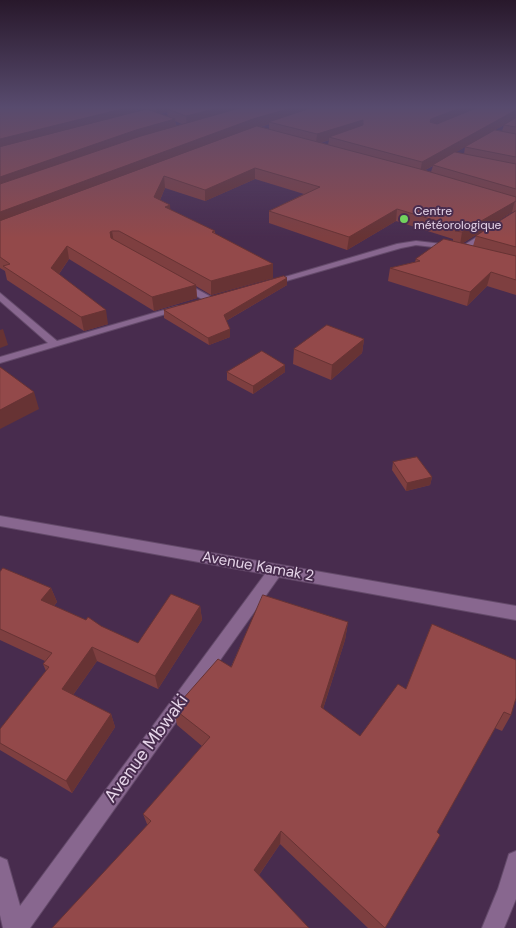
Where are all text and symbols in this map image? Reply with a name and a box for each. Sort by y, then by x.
place label: Centre météorologique [414,205,501,233]
marker: Centre météorologique [398,213,410,225]
street label: Avenue Kamak 2 [201,548,315,586]
street label: Avenue Mbwaki [100,691,194,807]

